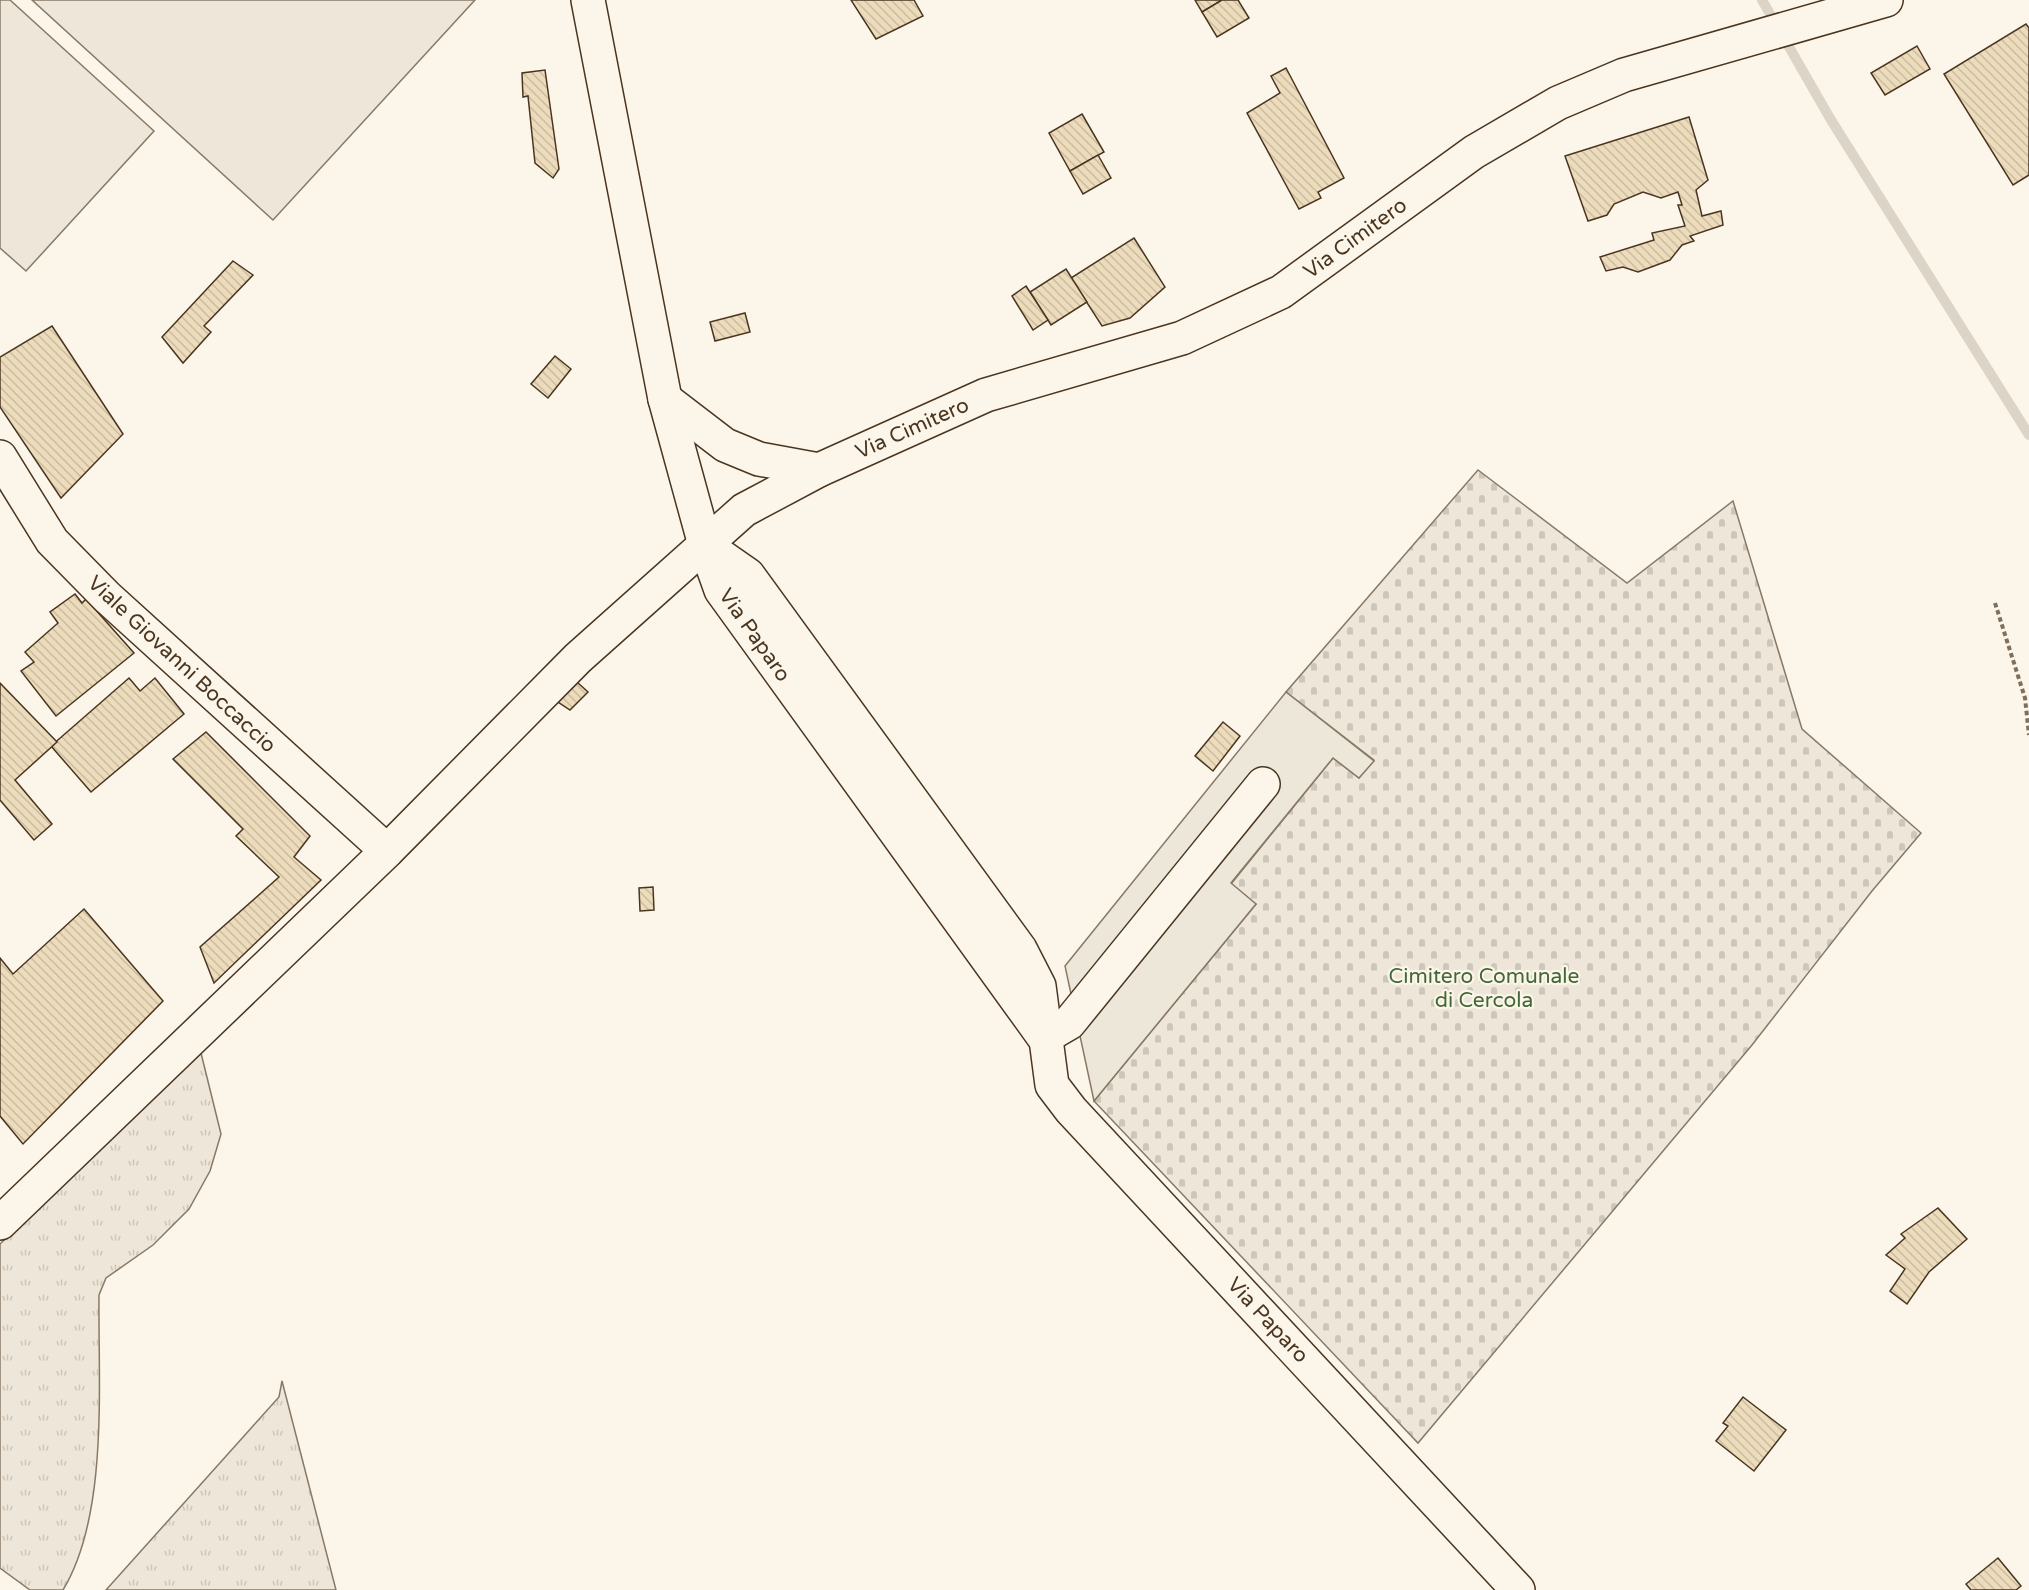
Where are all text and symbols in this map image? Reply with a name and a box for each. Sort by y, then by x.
street label: Via Cimitero [1299,193,1412,284]
street label: Via Cimitero [852,392,973,465]
street label: Viale Giovanni Boccaccio [82,571,281,758]
street label: Via Paparo [713,584,796,687]
park label: Cimitero Comunale di Cercola [1389,964,1579,1013]
street label: Via Paparo [1222,1272,1314,1368]

